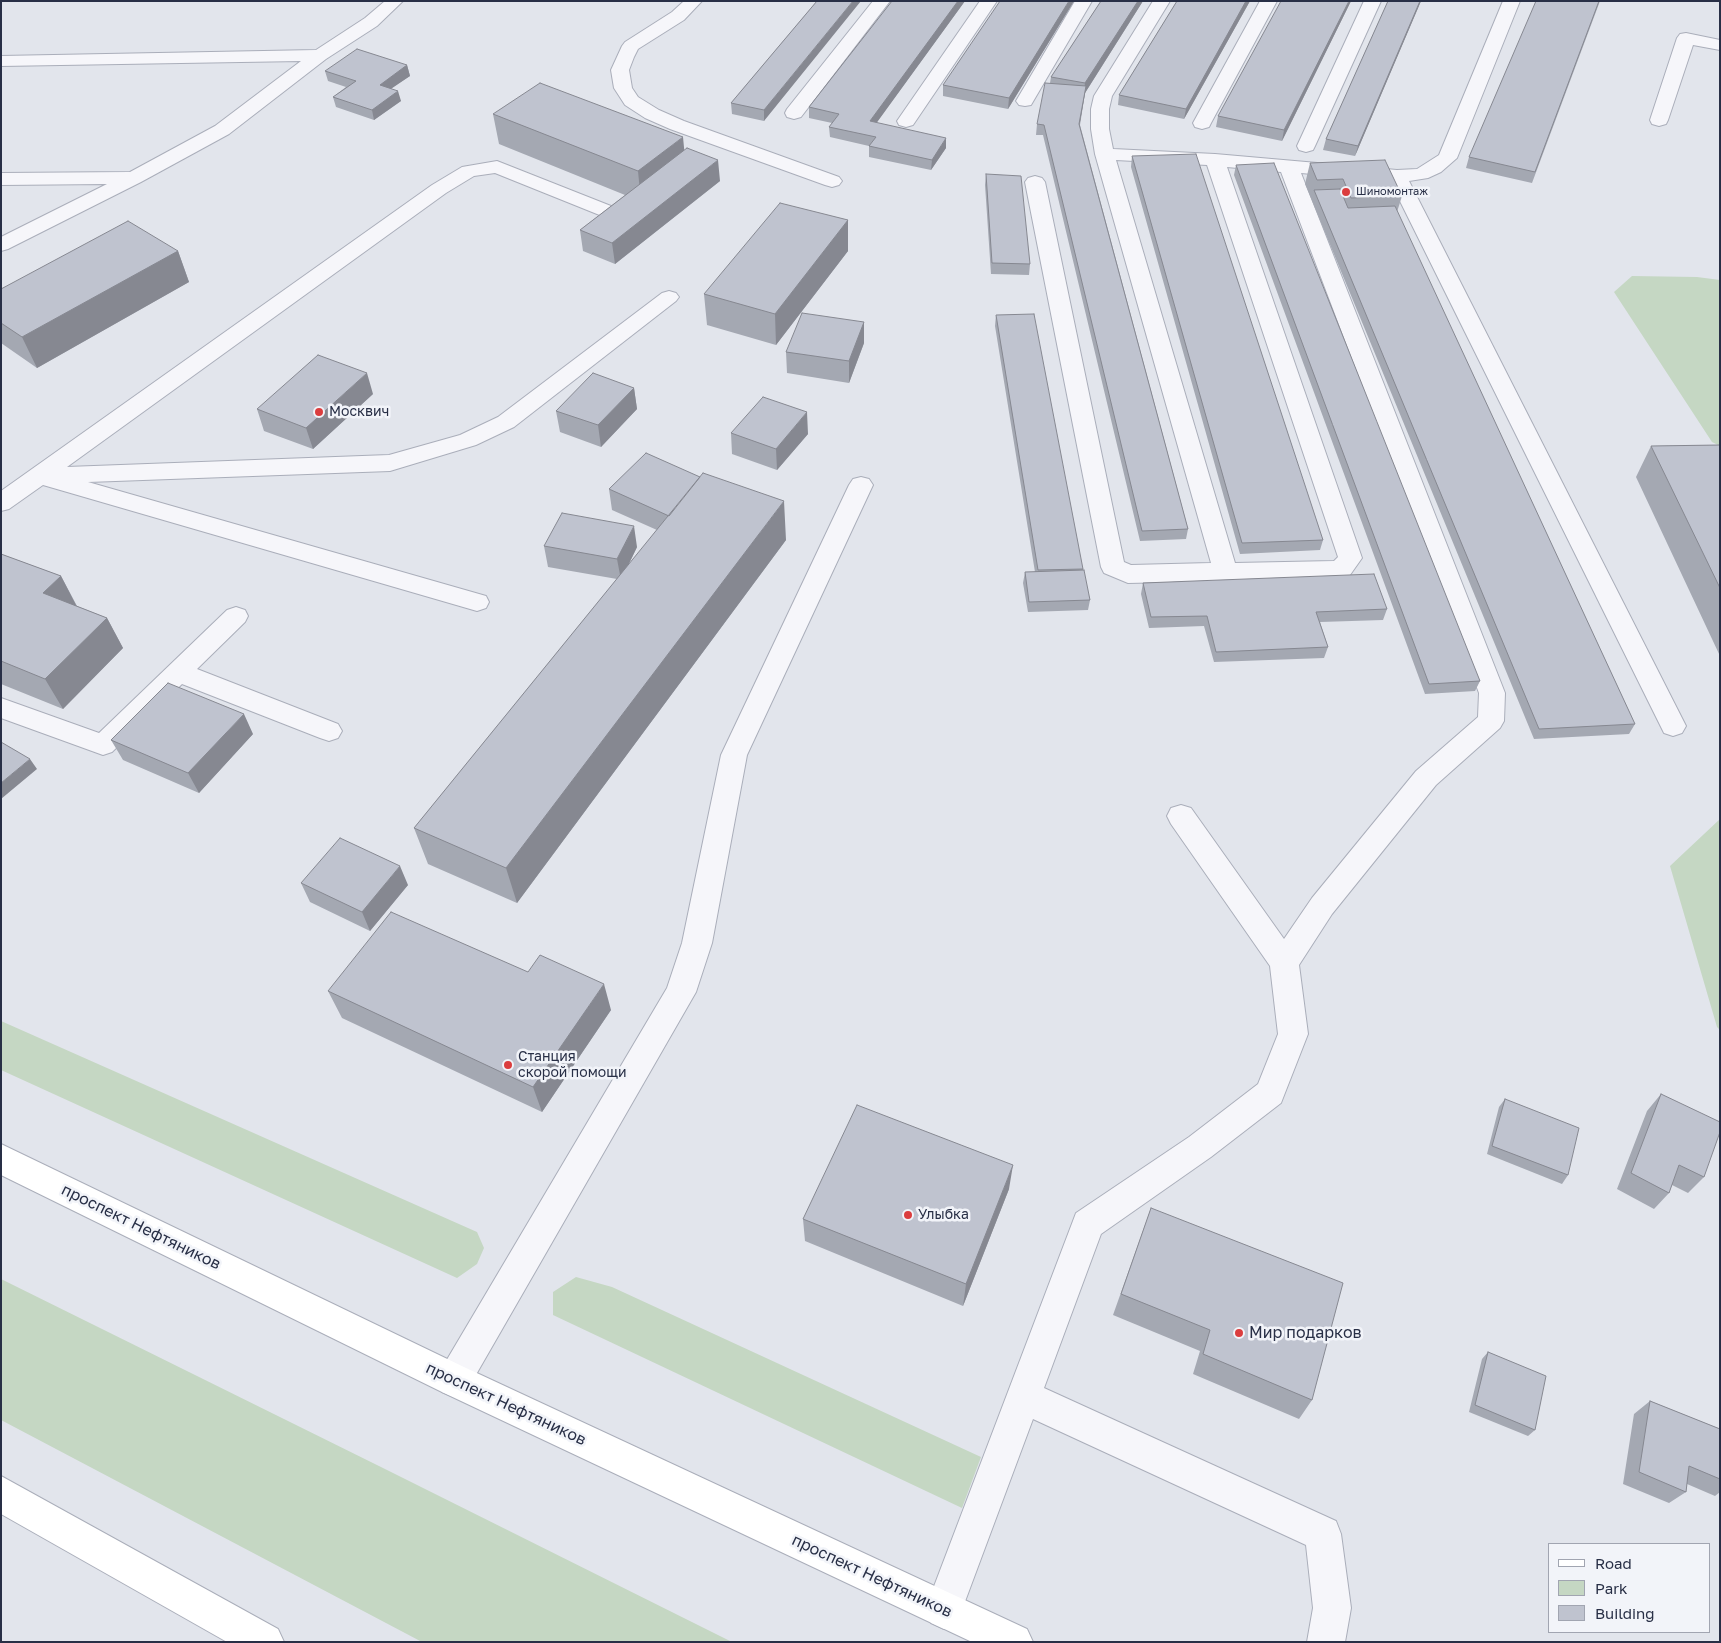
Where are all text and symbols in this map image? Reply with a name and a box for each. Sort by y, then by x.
place label: Шиномонтаж [1356,185,1428,199]
marker: Шиномонтаж [1340,186,1352,198]
place label: Москвич [329,404,389,420]
marker: Москвич [313,406,325,418]
place label: Станция скорой помощи [518,1049,626,1082]
marker: Станция скорой помощи [502,1059,514,1071]
street label: проспект Нефтяников [58,1180,224,1274]
place label: Улыбка [918,1207,969,1223]
marker: Улыбка [902,1209,914,1221]
place label: Мир подарков [1249,1323,1362,1343]
marker: Мир подарков [1233,1327,1245,1339]
street label: проспект Нефтяников [423,1358,589,1450]
street label: проспект Нефтяников [789,1530,955,1622]
legend [1548,1543,1711,1633]
text: Road [1595,1554,1632,1572]
text: Park [1595,1579,1627,1597]
text: Building [1595,1604,1655,1622]

